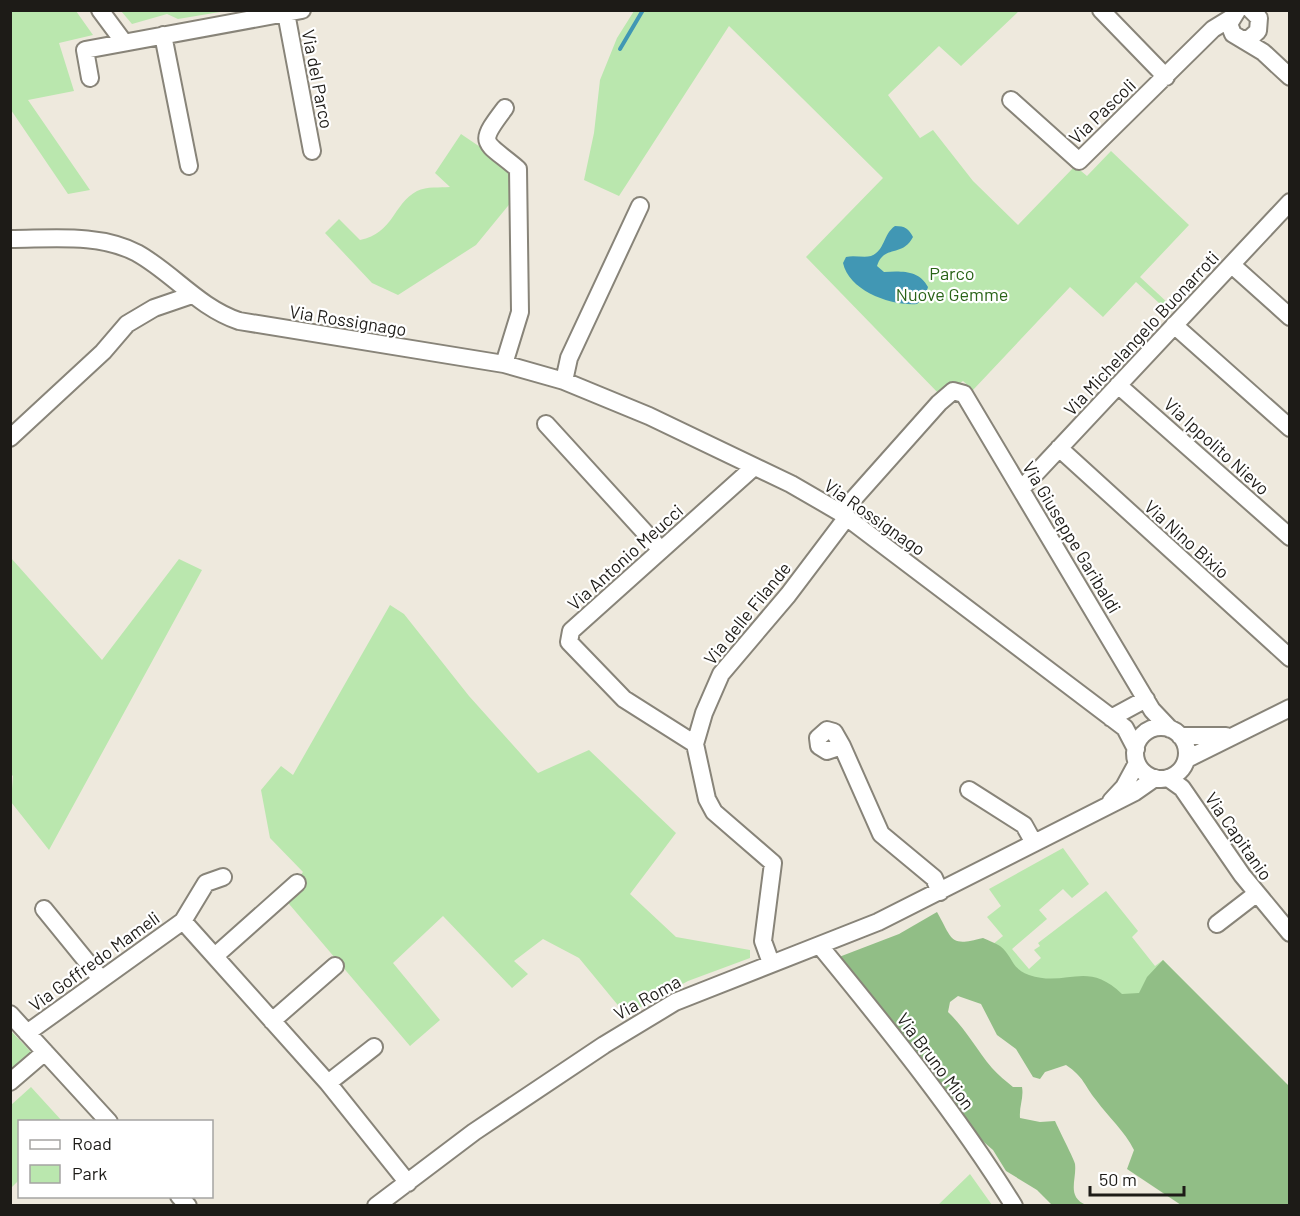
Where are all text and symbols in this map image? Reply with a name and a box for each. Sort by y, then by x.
street label: Via del Parco [298,28,338,130]
street label: Via Pascoli [1064,74,1140,148]
street label: Via Michelangelo Buonarroti [1059,246,1223,420]
park label: Parco Nuove Gemme [896,262,1008,305]
street label: Via Rossignago [288,300,408,340]
street label: Via Ippolito Nievo [1160,393,1274,499]
street label: Via Giuseppe Garibaldi [1018,457,1126,617]
street label: Via Rossignago [820,474,930,560]
street label: Via Nino Bixio [1140,495,1234,583]
street label: Via Antonio Meucci [563,499,687,615]
street label: Via delle Filande [699,557,795,669]
street label: Via Capitanio [1201,788,1277,884]
street label: Via Goffredo Mameli [24,906,164,1016]
street label: Via Roma [610,970,684,1024]
street label: Via Bruno Mion [892,1008,980,1114]
legend [18,1120,213,1198]
text: Road [72,1132,112,1154]
scale bar [1090,1159,1184,1197]
text: Park [72,1162,107,1184]
text: 50 m [1099,1168,1137,1190]

